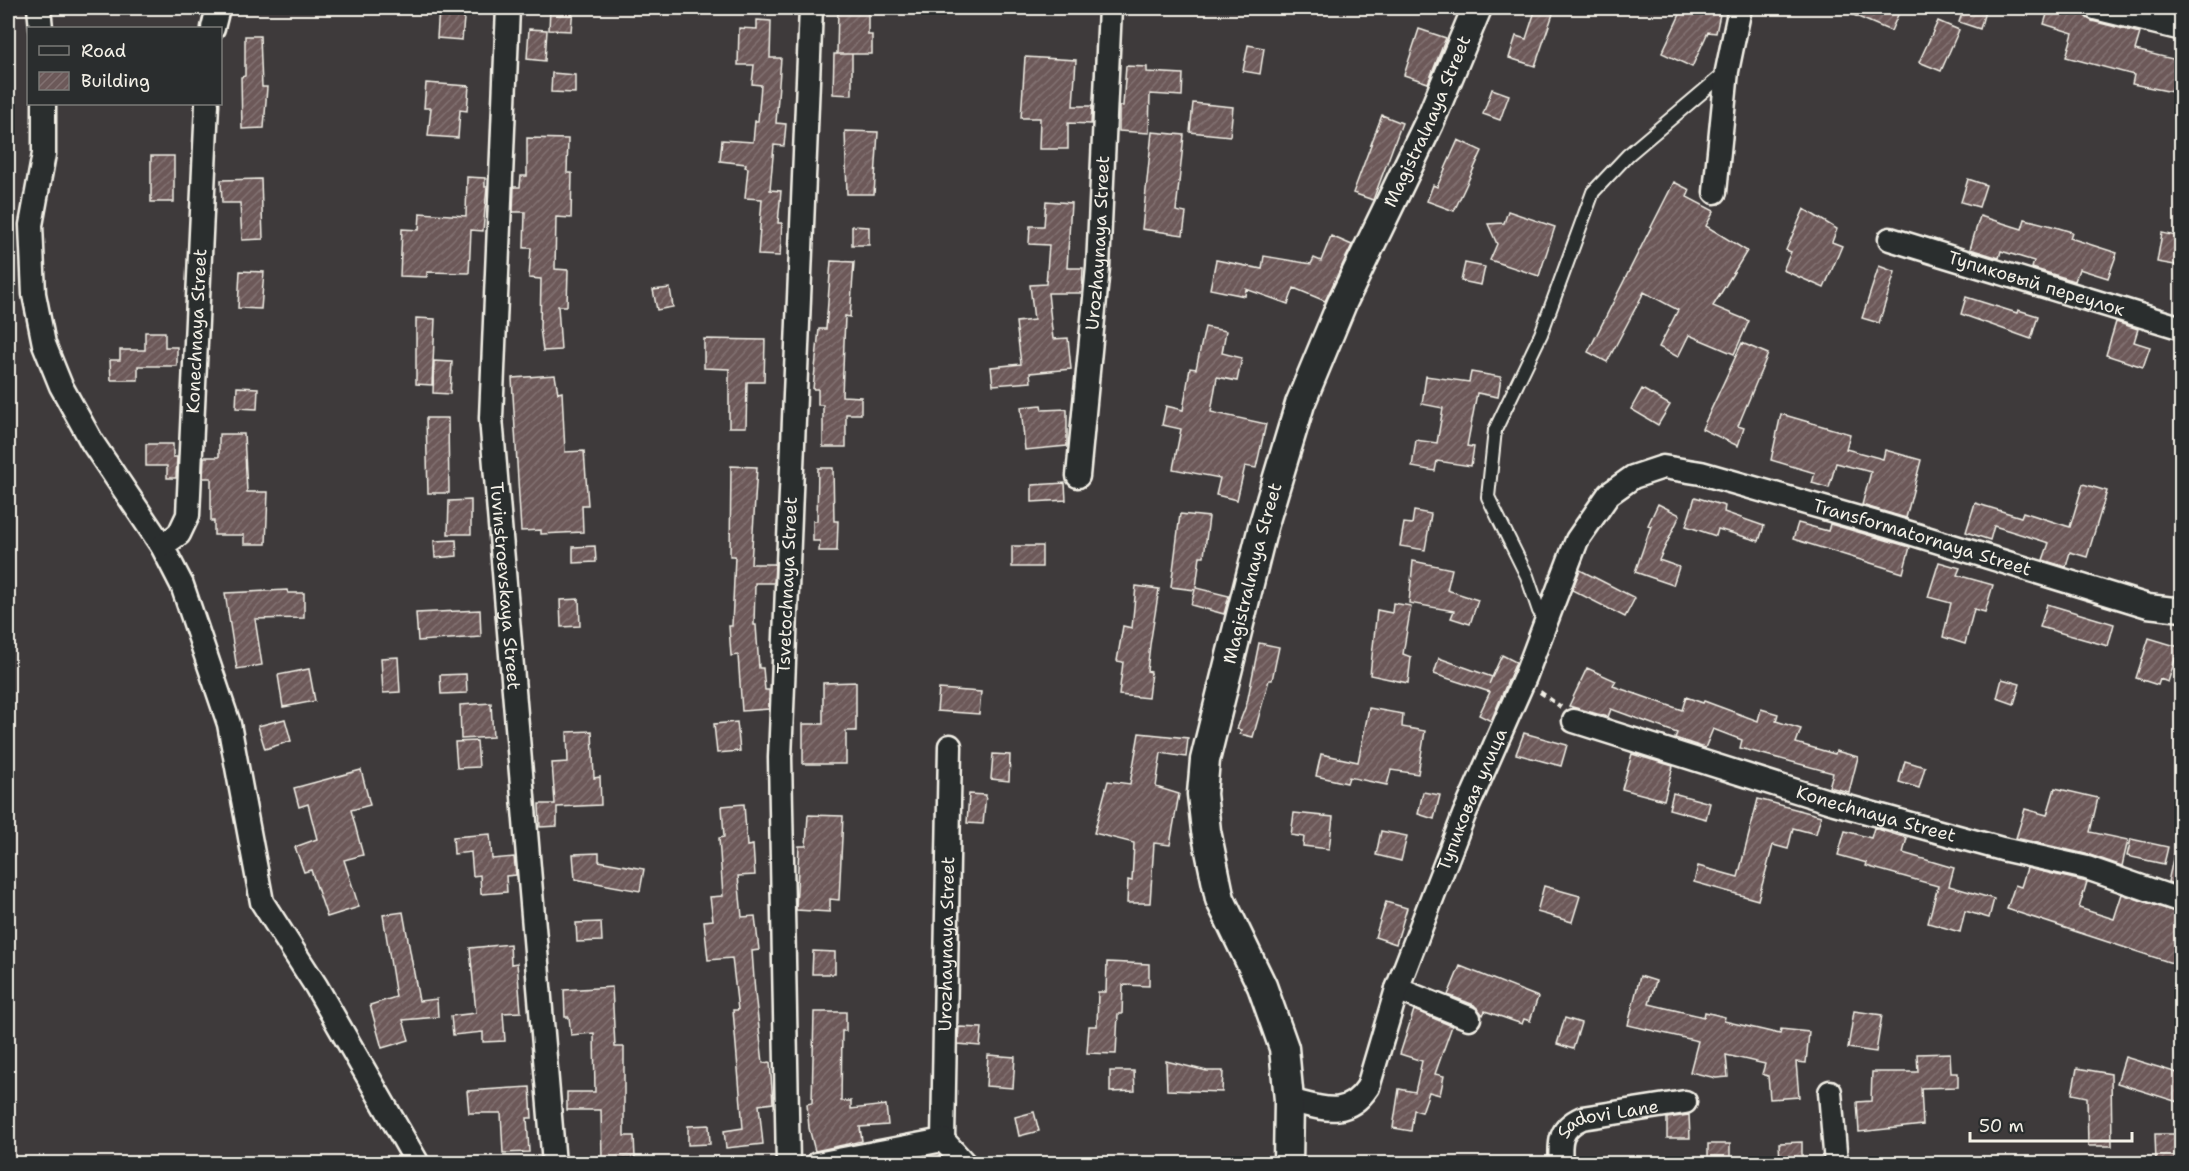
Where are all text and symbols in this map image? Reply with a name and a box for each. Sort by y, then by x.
legend [27,27,222,105]
street label: Magistralnaya Street [1378,32,1476,211]
text: Road [81,39,126,63]
text: Building [81,69,150,93]
street label: Urozhaynaya Street [1080,155,1115,331]
street label: Тупиковый переулок [1945,245,2128,322]
street label: Konechnaya Street [181,248,212,414]
street label: Magistralnaya Street [1217,480,1288,666]
street label: Tuvinstroevskaya Street [484,481,526,691]
street label: Transformatornaya Street [1810,493,2034,582]
street label: Tsvetochnaya Street [771,496,803,674]
street label: Тупиковая улица [1432,724,1513,875]
street label: Konechnaya Street [1793,780,1959,848]
street label: Urozhaynaya Street [933,856,960,1032]
street label: Sadovi Lane [1551,1094,1660,1143]
scale bar [1970,1105,2132,1143]
text: 50 m [1979,1114,2024,1138]

